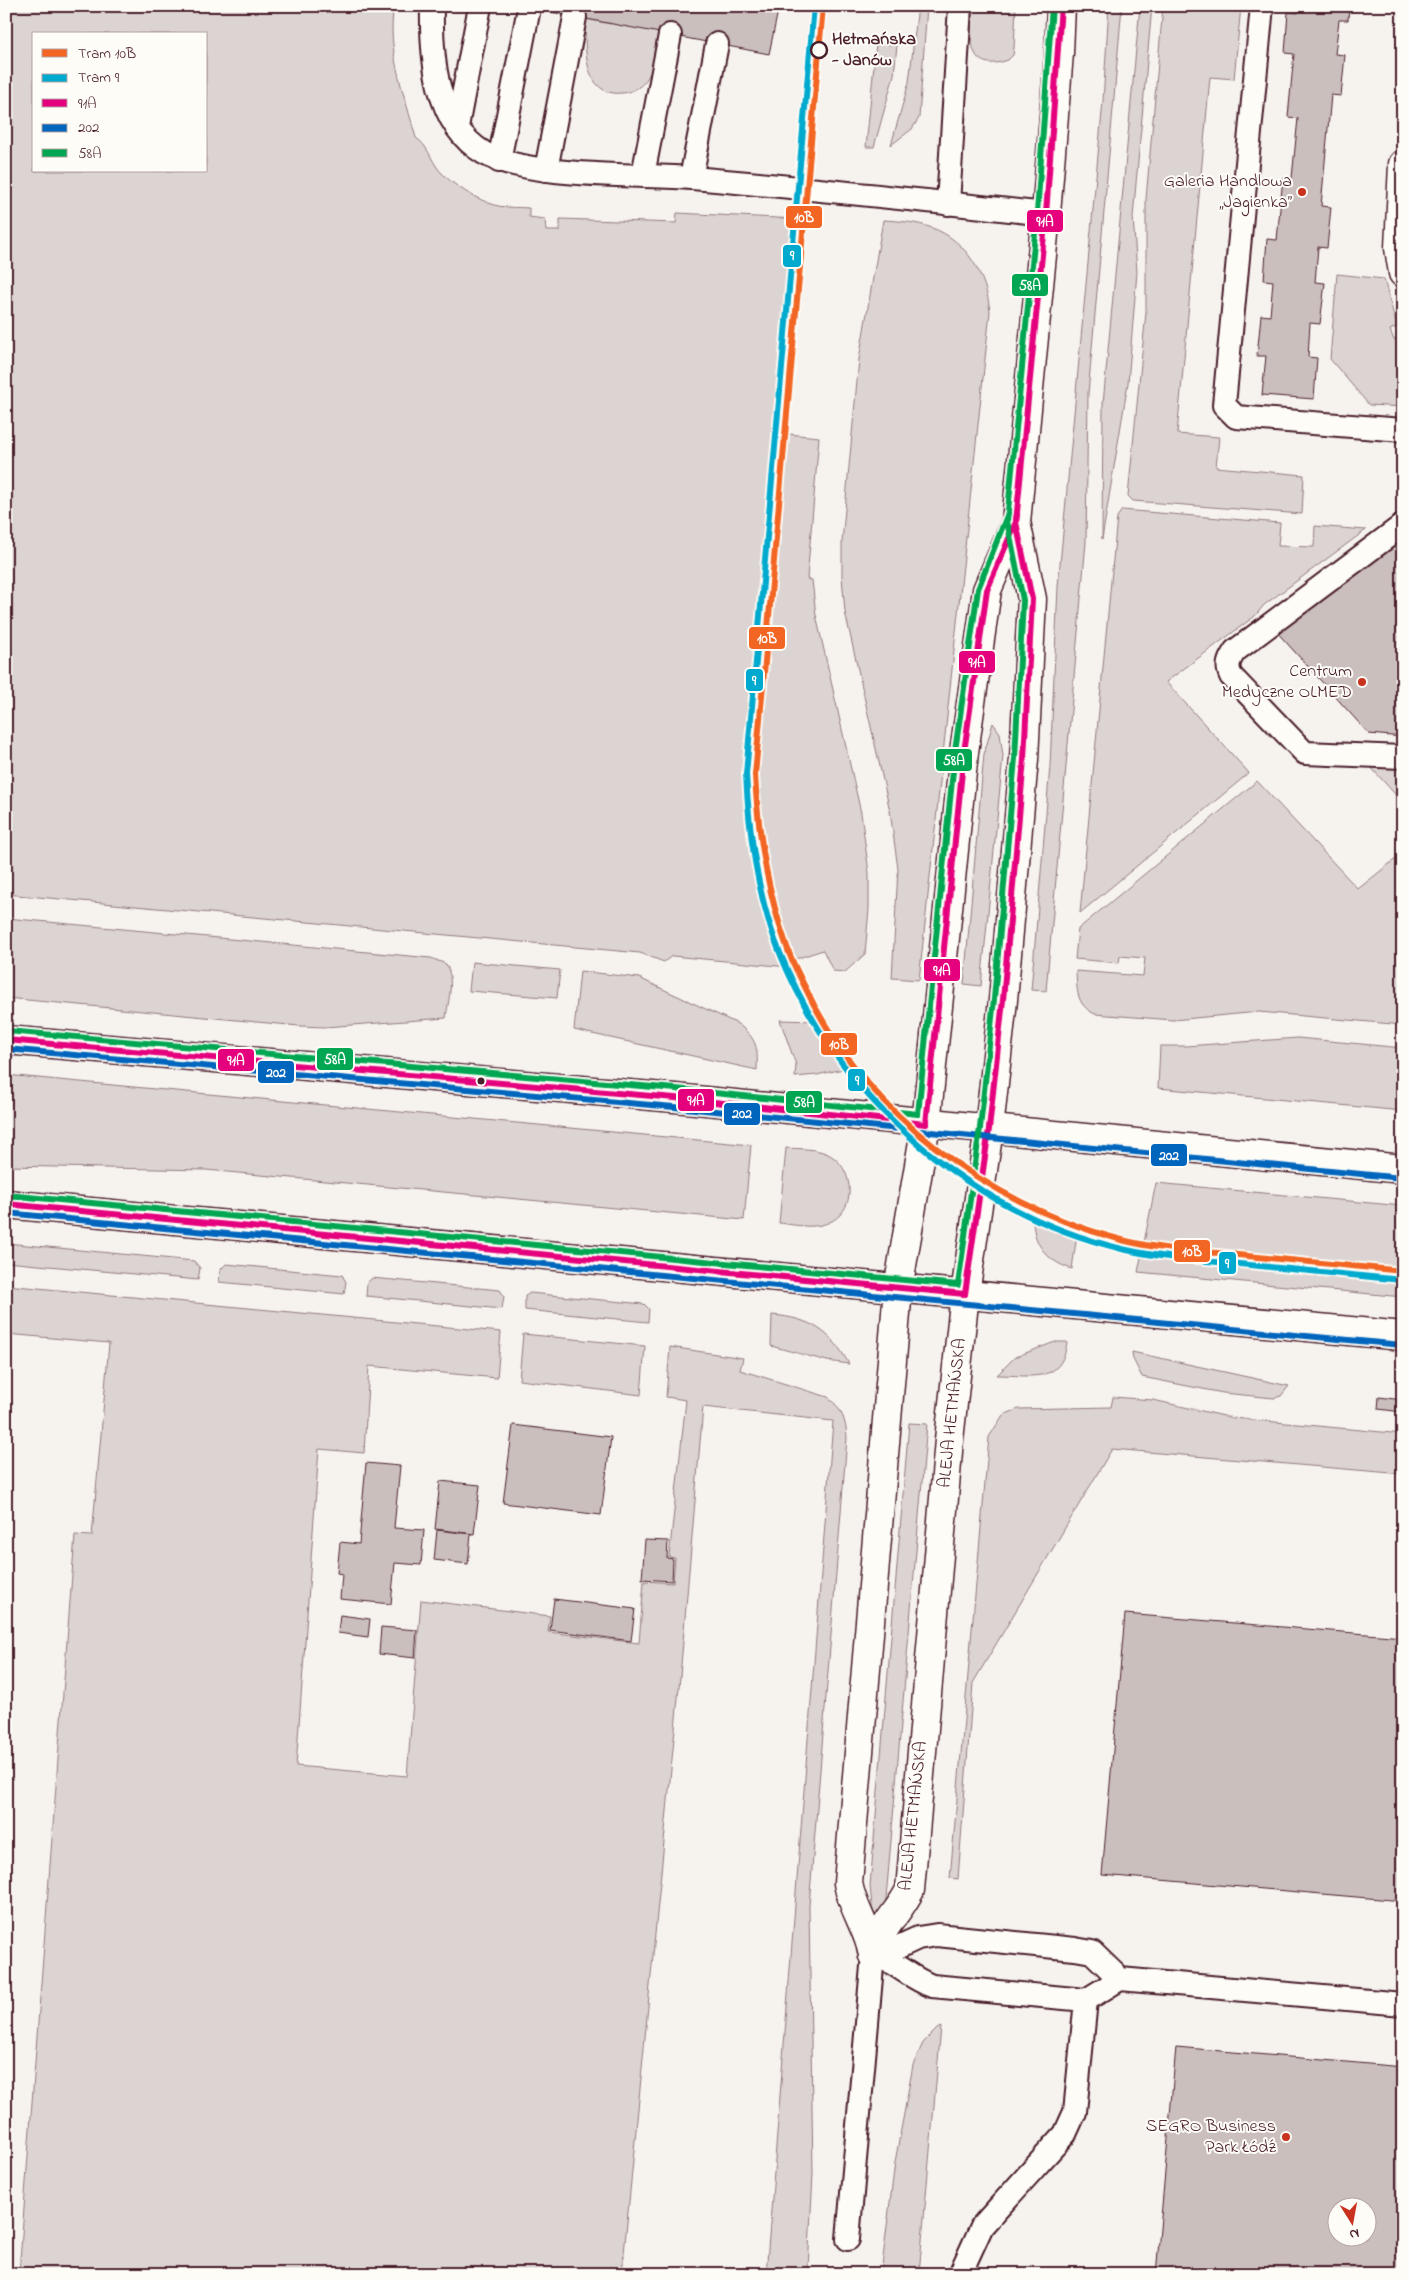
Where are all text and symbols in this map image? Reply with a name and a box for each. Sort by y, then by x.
place label: Hetmańska - Janów [831,27,916,74]
legend [32,32,208,172]
marker: Hetmańska - Janów [810,41,828,59]
text: Tram 10B [78,43,136,65]
text: Tram 9 [78,67,120,89]
text: 91A [78,93,97,115]
text: 202 [78,117,100,139]
text: 58A [78,143,101,165]
place label: Galeria Handlowa „Jagienka” [1164,169,1293,217]
marker: Galeria Handlowa „Jagienka” [1296,186,1308,198]
line badge: 10B [785,205,823,229]
text: 10B [794,208,815,229]
line badge: 91A [1026,209,1064,233]
text: 91A [1035,212,1054,233]
line badge: 9 [782,244,802,268]
text: 9 [789,246,795,267]
line badge: 58A [1011,273,1049,297]
text: 58A [1019,276,1041,297]
line badge: 10B [748,626,786,650]
text: 10B [757,629,778,650]
line badge: 91A [958,650,996,674]
text: 91A [967,653,986,674]
place label: Centrum Medyczne OLMED [1222,659,1352,706]
line badge: 9 [745,668,764,692]
text: 9 [751,671,757,692]
marker: Centrum Medyczne OLMED [1356,676,1368,688]
line badge: 58A [935,748,973,772]
text: 58A [943,751,965,772]
line badge: 91A [923,958,961,982]
text: 91A [932,961,951,982]
line badge: 10B [820,1032,858,1056]
text: 10B [829,1035,850,1056]
line badge: 58A [316,1047,354,1071]
line badge: 91A [217,1048,255,1072]
text: 58A [324,1050,346,1071]
text: 91A [226,1051,245,1072]
line badge: 202 [257,1060,295,1084]
text: 202 [265,1063,286,1084]
line badge: 9 [847,1068,866,1092]
text: 9 [854,1071,860,1092]
unlabelled marker [476,1076,486,1086]
line badge: 91A [677,1088,715,1112]
line badge: 58A [785,1090,823,1114]
text: 91A [686,1091,705,1112]
text: 58A [793,1093,815,1114]
line badge: 202 [723,1102,761,1126]
text: 202 [731,1104,752,1125]
line badge: 202 [1150,1143,1188,1167]
text: 202 [1158,1146,1179,1167]
line badge: 10B [1173,1239,1211,1263]
text: 10B [1182,1242,1203,1263]
line badge: 9 [1218,1251,1237,1275]
text: 9 [1224,1254,1230,1275]
street label: ALEJA HETMAŃSKA [932,1337,974,1489]
street label: ALEJA HETMAŃSKA [893,1740,935,1892]
place label: SEGRO Business Park Łódź [1146,2114,1276,2161]
marker: SEGRO Business Park Łódź [1280,2131,1292,2143]
north arrow [1326,2198,1376,2248]
text: N [1348,2222,1361,2244]

